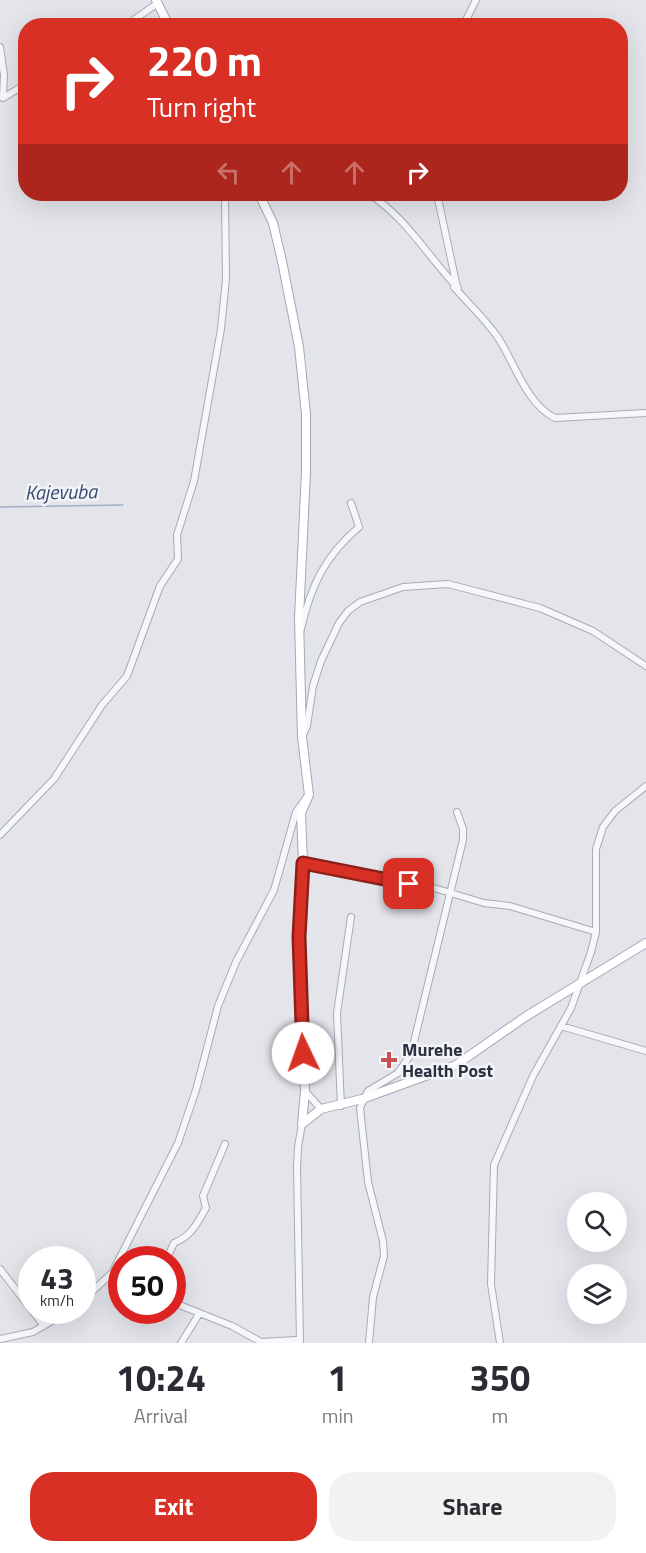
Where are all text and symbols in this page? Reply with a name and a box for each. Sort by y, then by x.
text: 220 m [147,28,262,92]
icon: right [48,42,126,120]
text: Turn right [147,86,256,127]
icon: left [212,156,245,189]
icon: ahead [275,156,308,189]
icon: ahead [338,156,371,189]
icon: right [401,156,434,189]
water label: Kajevuba [25,475,98,508]
pin [383,858,434,909]
icon: arrive [392,867,425,900]
position arrow [271,1021,335,1085]
place label: Murehe Health Post [402,1036,493,1084]
marker: Murehe Health Post [380,1051,398,1069]
map controls [567,1192,627,1324]
button: search [567,1192,627,1252]
speed limit sign: 50 [108,1246,186,1324]
text: 43 [40,1255,74,1301]
button: layers [567,1264,627,1324]
text: km/h [40,1289,74,1312]
text: 10:24 [116,1350,206,1405]
text: 1 [328,1350,348,1405]
text: 350 [470,1350,530,1405]
text: Arrival [134,1400,188,1431]
text: min [322,1400,354,1431]
text: m [491,1400,508,1431]
button: Exit [30,1472,317,1541]
button: Share [329,1472,616,1541]

